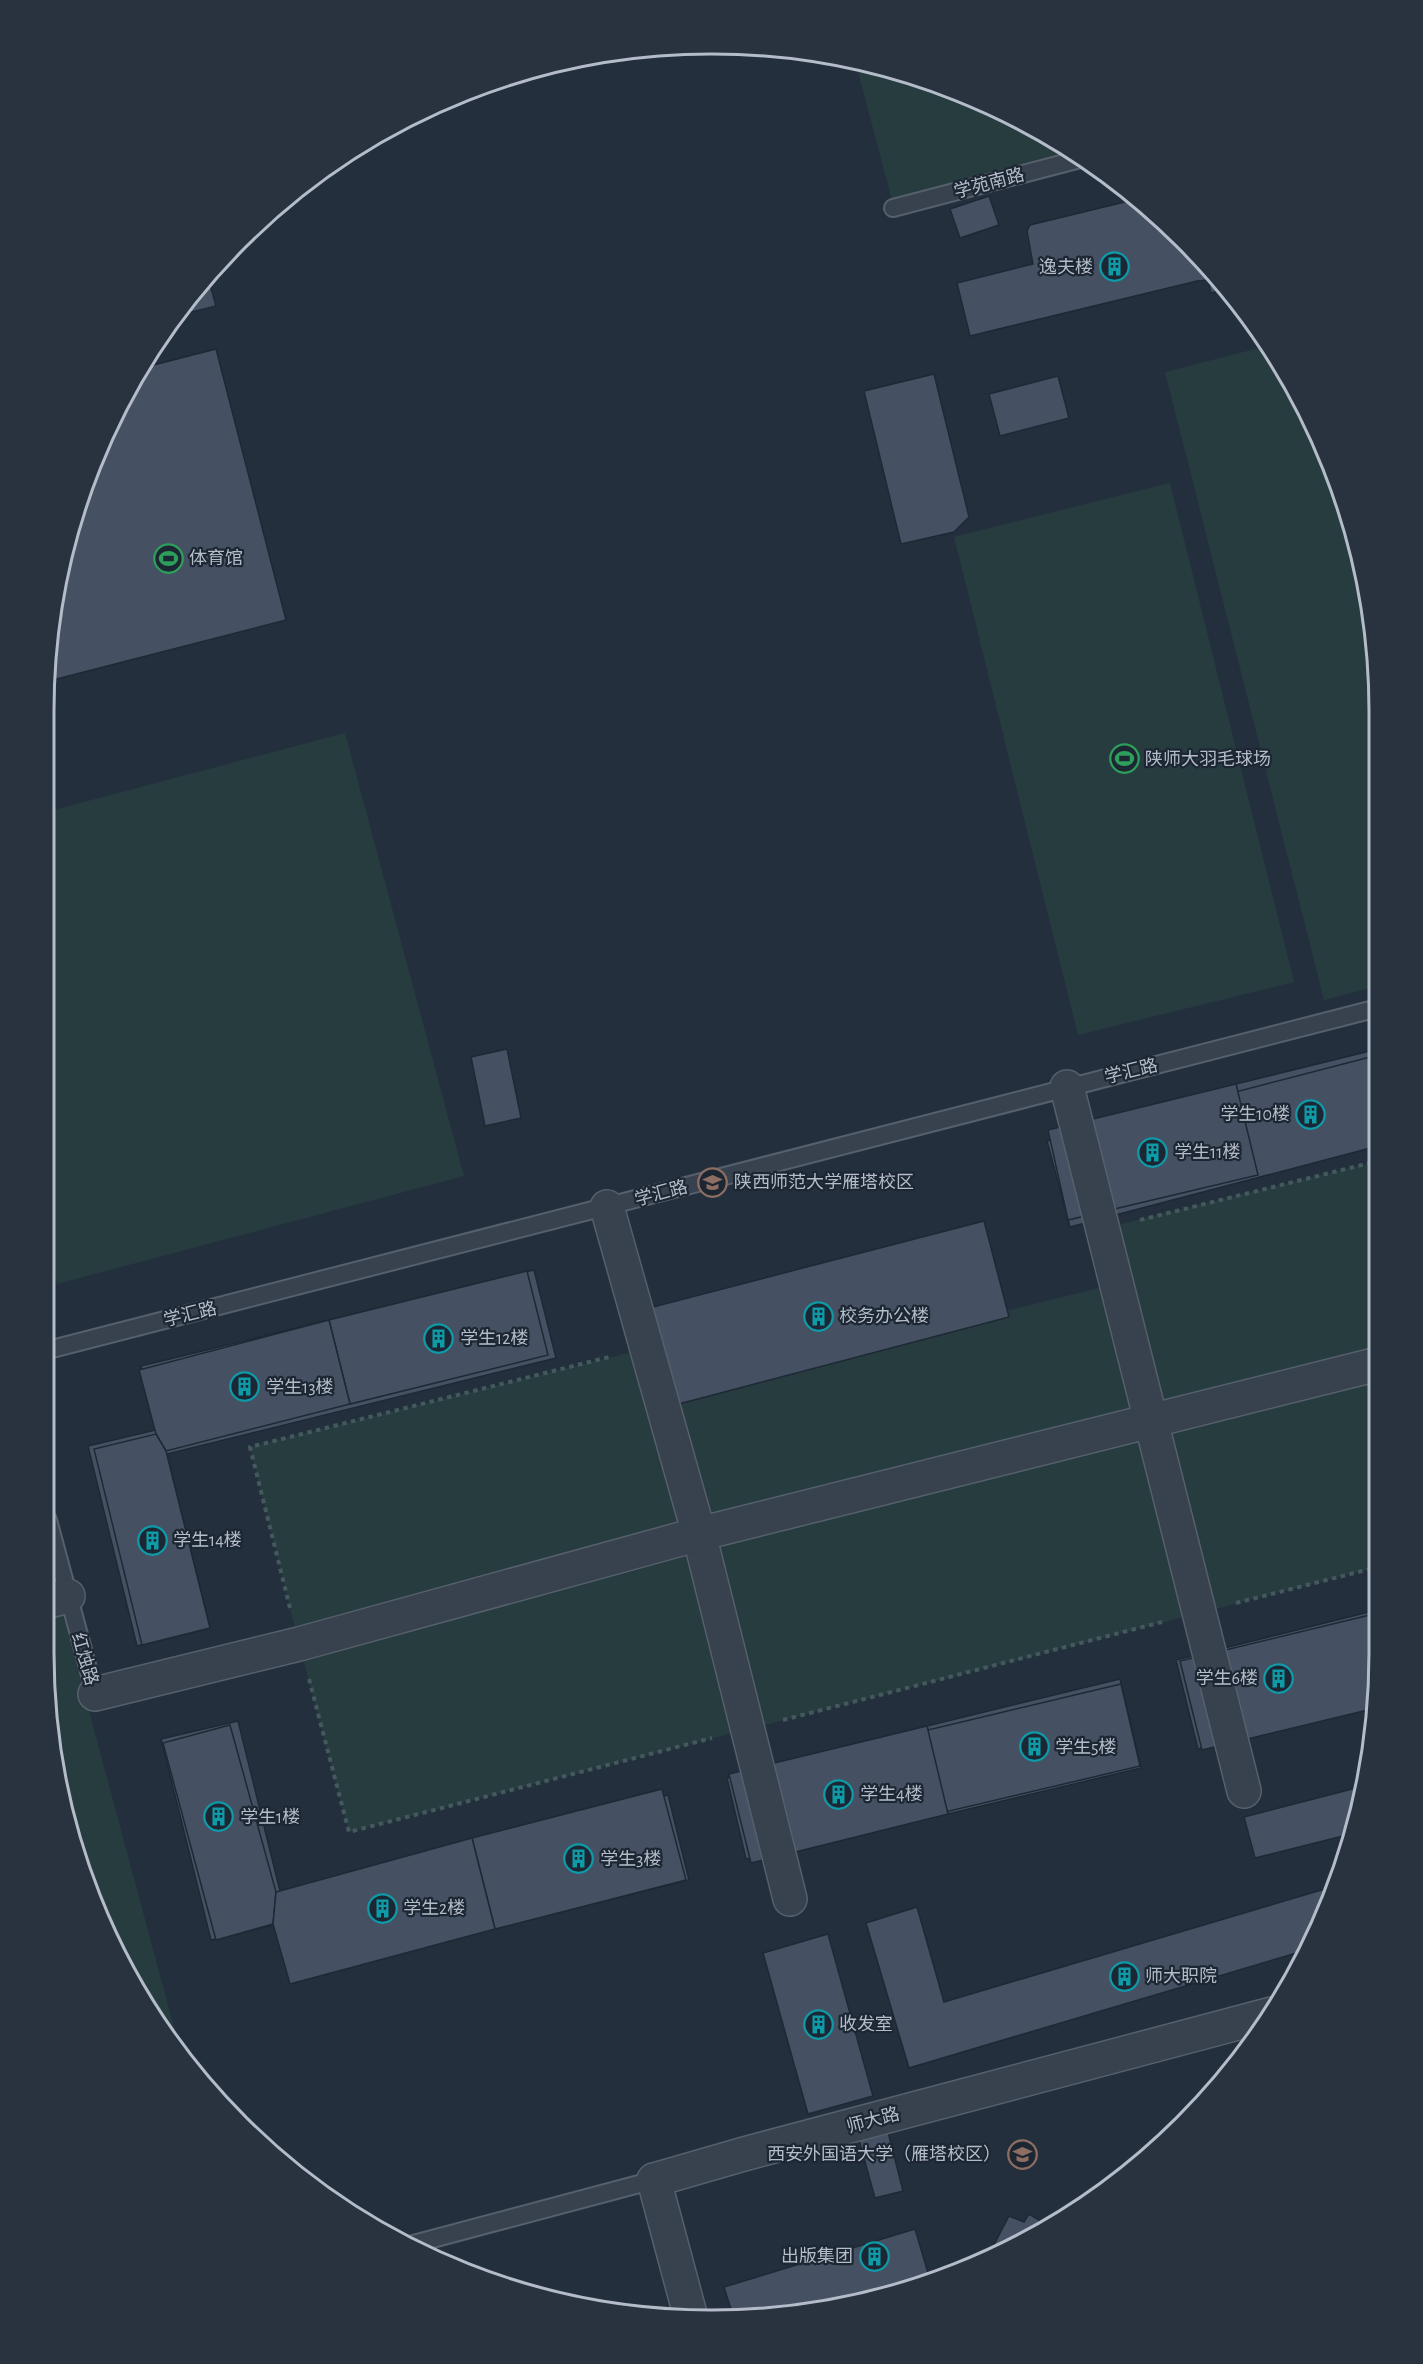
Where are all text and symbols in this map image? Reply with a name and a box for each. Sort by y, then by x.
street label: 学苑南路 [952,164,1026,202]
building icon: 逸夫楼 [1098,251,1130,283]
place label: 逸夫楼 [1039,257,1093,277]
sports icon: 体育馆 [152,542,184,574]
place label: 体育馆 [189,548,243,568]
sports icon: 陕师大羽毛球场 [1108,743,1140,775]
place label: 陕师大羽毛球场 [1145,749,1271,769]
street label: 学汇路 [1102,1055,1160,1087]
building icon: 学生10楼 [1295,1098,1327,1130]
place label: 学生10楼 [1220,1104,1290,1124]
building icon: 学生11楼 [1137,1136,1169,1168]
place label: 学生11楼 [1174,1142,1240,1162]
school or university icon: 陕西师范大学雁塔校区 [697,1166,729,1198]
place label: 陕西师范大学雁塔校区 [734,1172,914,1192]
street label: 学汇路 [632,1176,690,1210]
street label: 学汇路 [161,1298,219,1330]
building icon: 校务办公楼 [802,1300,834,1332]
place label: 校务办公楼 [839,1306,929,1326]
building icon: 学生12楼 [423,1322,455,1354]
place label: 学生12楼 [460,1328,528,1348]
building icon: 学生13楼 [229,1371,261,1403]
place label: 学生13楼 [266,1377,334,1397]
building icon: 学生14楼 [136,1524,168,1556]
place label: 学生14楼 [173,1530,242,1550]
street label: 红烛路 [68,1630,102,1688]
building icon: 学生6楼 [1263,1662,1295,1694]
place label: 学生6楼 [1196,1668,1258,1688]
building icon: 学生5楼 [1018,1731,1050,1763]
place label: 学生5楼 [1055,1737,1117,1757]
building icon: 学生4楼 [823,1778,855,1810]
place label: 学生4楼 [860,1784,923,1804]
building icon: 学生1楼 [203,1801,235,1833]
place label: 学生1楼 [240,1807,300,1827]
building icon: 学生3楼 [563,1843,595,1875]
place label: 学生3楼 [600,1849,661,1869]
building icon: 学生2楼 [366,1892,398,1924]
place label: 学生2楼 [403,1898,465,1918]
building icon: 师大职院 [1108,1960,1140,1992]
place label: 师大职院 [1145,1966,1217,1986]
building icon: 收发室 [802,2008,834,2040]
place label: 收发室 [839,2014,893,2034]
street label: 师大路 [844,2103,902,2137]
school or university icon: 西安外国语大学（雁塔校区） [1006,2138,1038,2170]
place label: 西安外国语大学（雁塔校区） [767,2144,1001,2164]
building icon: 出版集团 [858,2240,890,2272]
place label: 出版集团 [781,2246,853,2266]

